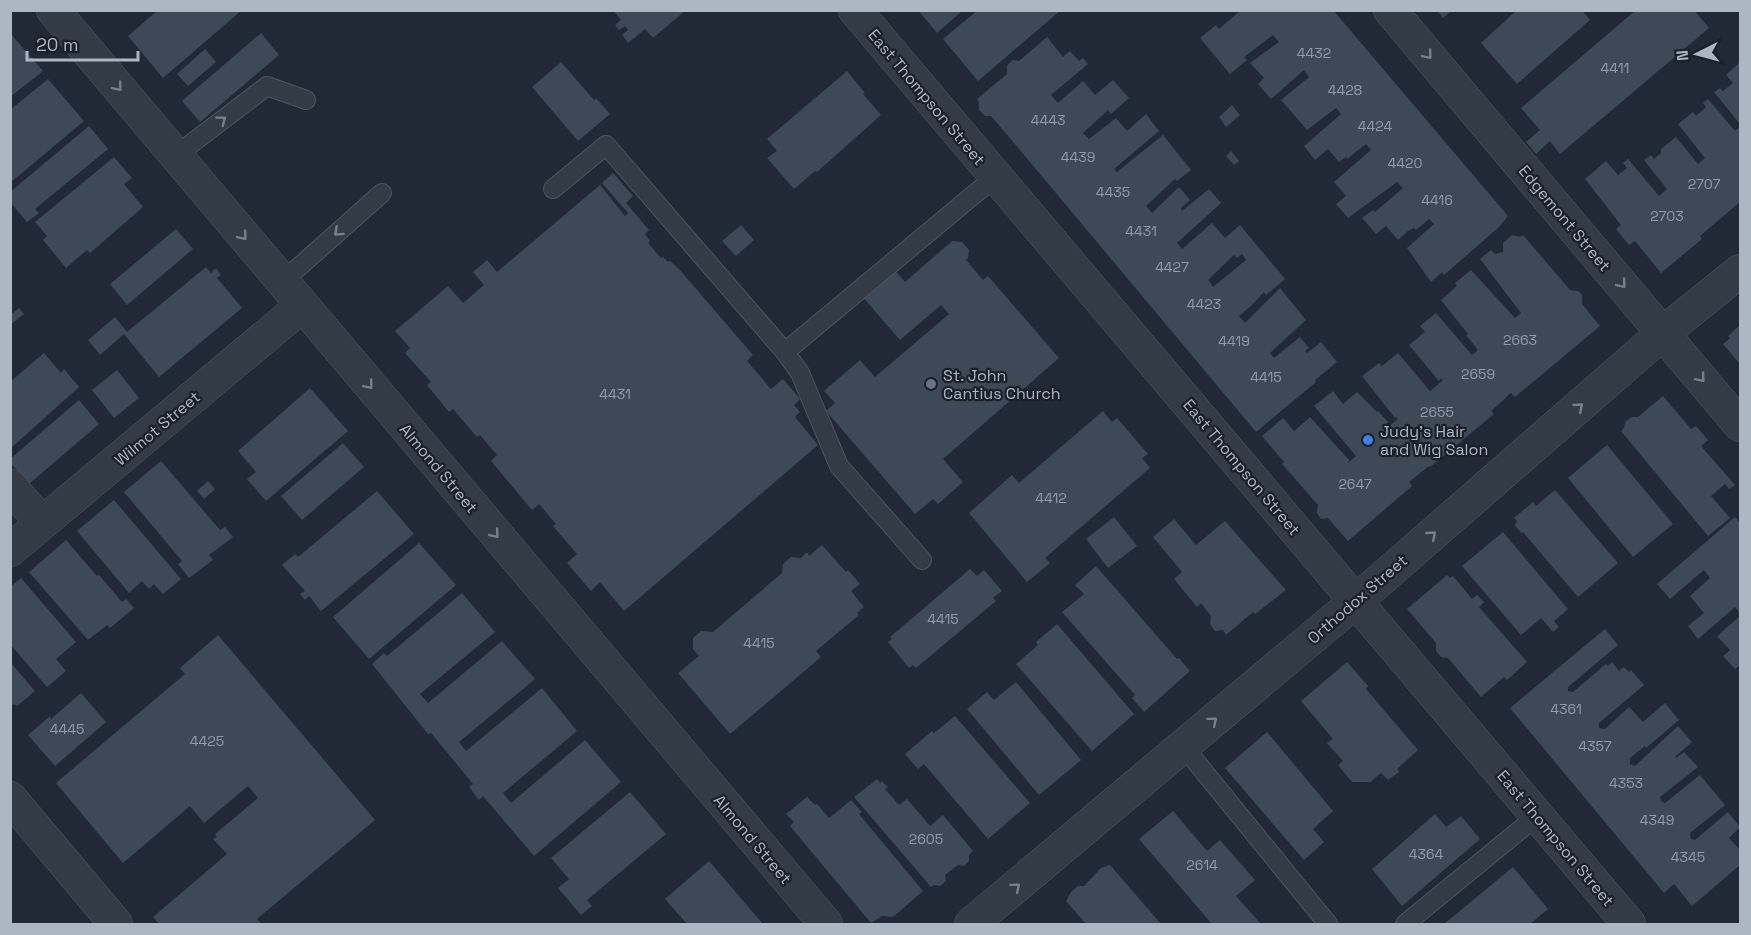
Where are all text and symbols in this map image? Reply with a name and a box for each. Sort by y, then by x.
scale bar [27,24,138,62]
north arrow [1667,24,1727,84]
street label: East Thompson Street [863,25,990,170]
text: 20 m [36,33,79,56]
house number: 4432 [1297,44,1331,62]
one-way arrow [1420,48,1431,59]
text: N [1672,49,1694,62]
house number: 4411 [1601,59,1629,77]
one-way arrow [110,80,121,91]
house number: 4428 [1328,81,1363,99]
house number: 4443 [1031,111,1065,129]
one-way arrow [215,117,226,128]
house number: 4424 [1358,117,1392,135]
house number: 4439 [1061,148,1095,166]
house number: 4420 [1388,154,1422,172]
street label: Edgemont Street [1514,161,1615,276]
house number: 2707 [1688,175,1720,193]
house number: 4435 [1096,183,1130,201]
house number: 4416 [1421,191,1453,209]
house number: 2703 [1650,207,1684,225]
house number: 4431 [1125,222,1157,240]
one-way arrow [335,225,345,236]
one-way arrow [236,229,247,240]
house number: 4427 [1155,258,1189,276]
one-way arrow [1614,277,1625,288]
house number: 4423 [1187,295,1221,313]
house number: 2663 [1503,331,1537,349]
house number: 4419 [1218,332,1250,350]
place label: St. John Cantius Church [943,365,1061,404]
house number: 2659 [1461,365,1495,383]
house number: 4415 [1250,368,1282,386]
one-way arrow [1694,371,1705,382]
marker: St. John Cantius Church [924,377,938,391]
one-way arrow [362,378,373,389]
house number: 4431 [599,385,631,403]
street label: Wilmot Street [110,386,204,470]
street label: East Thompson Street [1178,395,1305,540]
house number: 2655 [1420,403,1454,421]
one-way arrow [1572,403,1583,414]
street label: Almond Street [395,419,482,517]
place label: Judy's Hair and Wig Salon [1380,421,1488,460]
marker: Judy's Hair and Wig Salon [1361,433,1375,447]
house number: 2647 [1338,475,1372,493]
house number: 4412 [1035,489,1067,507]
one-way arrow [488,527,499,538]
one-way arrow [1425,531,1436,542]
street label: Orthodox Street [1303,550,1412,649]
house number: 4415 [927,610,959,628]
house number: 4415 [743,634,775,652]
house number: 4361 [1550,700,1582,718]
one-way arrow [1206,717,1217,728]
house number: 4445 [50,720,84,738]
house number: 4425 [190,732,224,750]
house number: 4357 [1578,737,1612,755]
street label: East Thompson Street [1492,766,1619,911]
house number: 4353 [1609,774,1643,792]
street label: Almond Street [709,790,796,888]
house number: 4349 [1640,811,1674,829]
house number: 2605 [909,830,943,848]
house number: 4364 [1409,845,1444,863]
house number: 4345 [1671,848,1705,866]
house number: 2614 [1186,856,1218,874]
one-way arrow [1009,883,1020,894]

